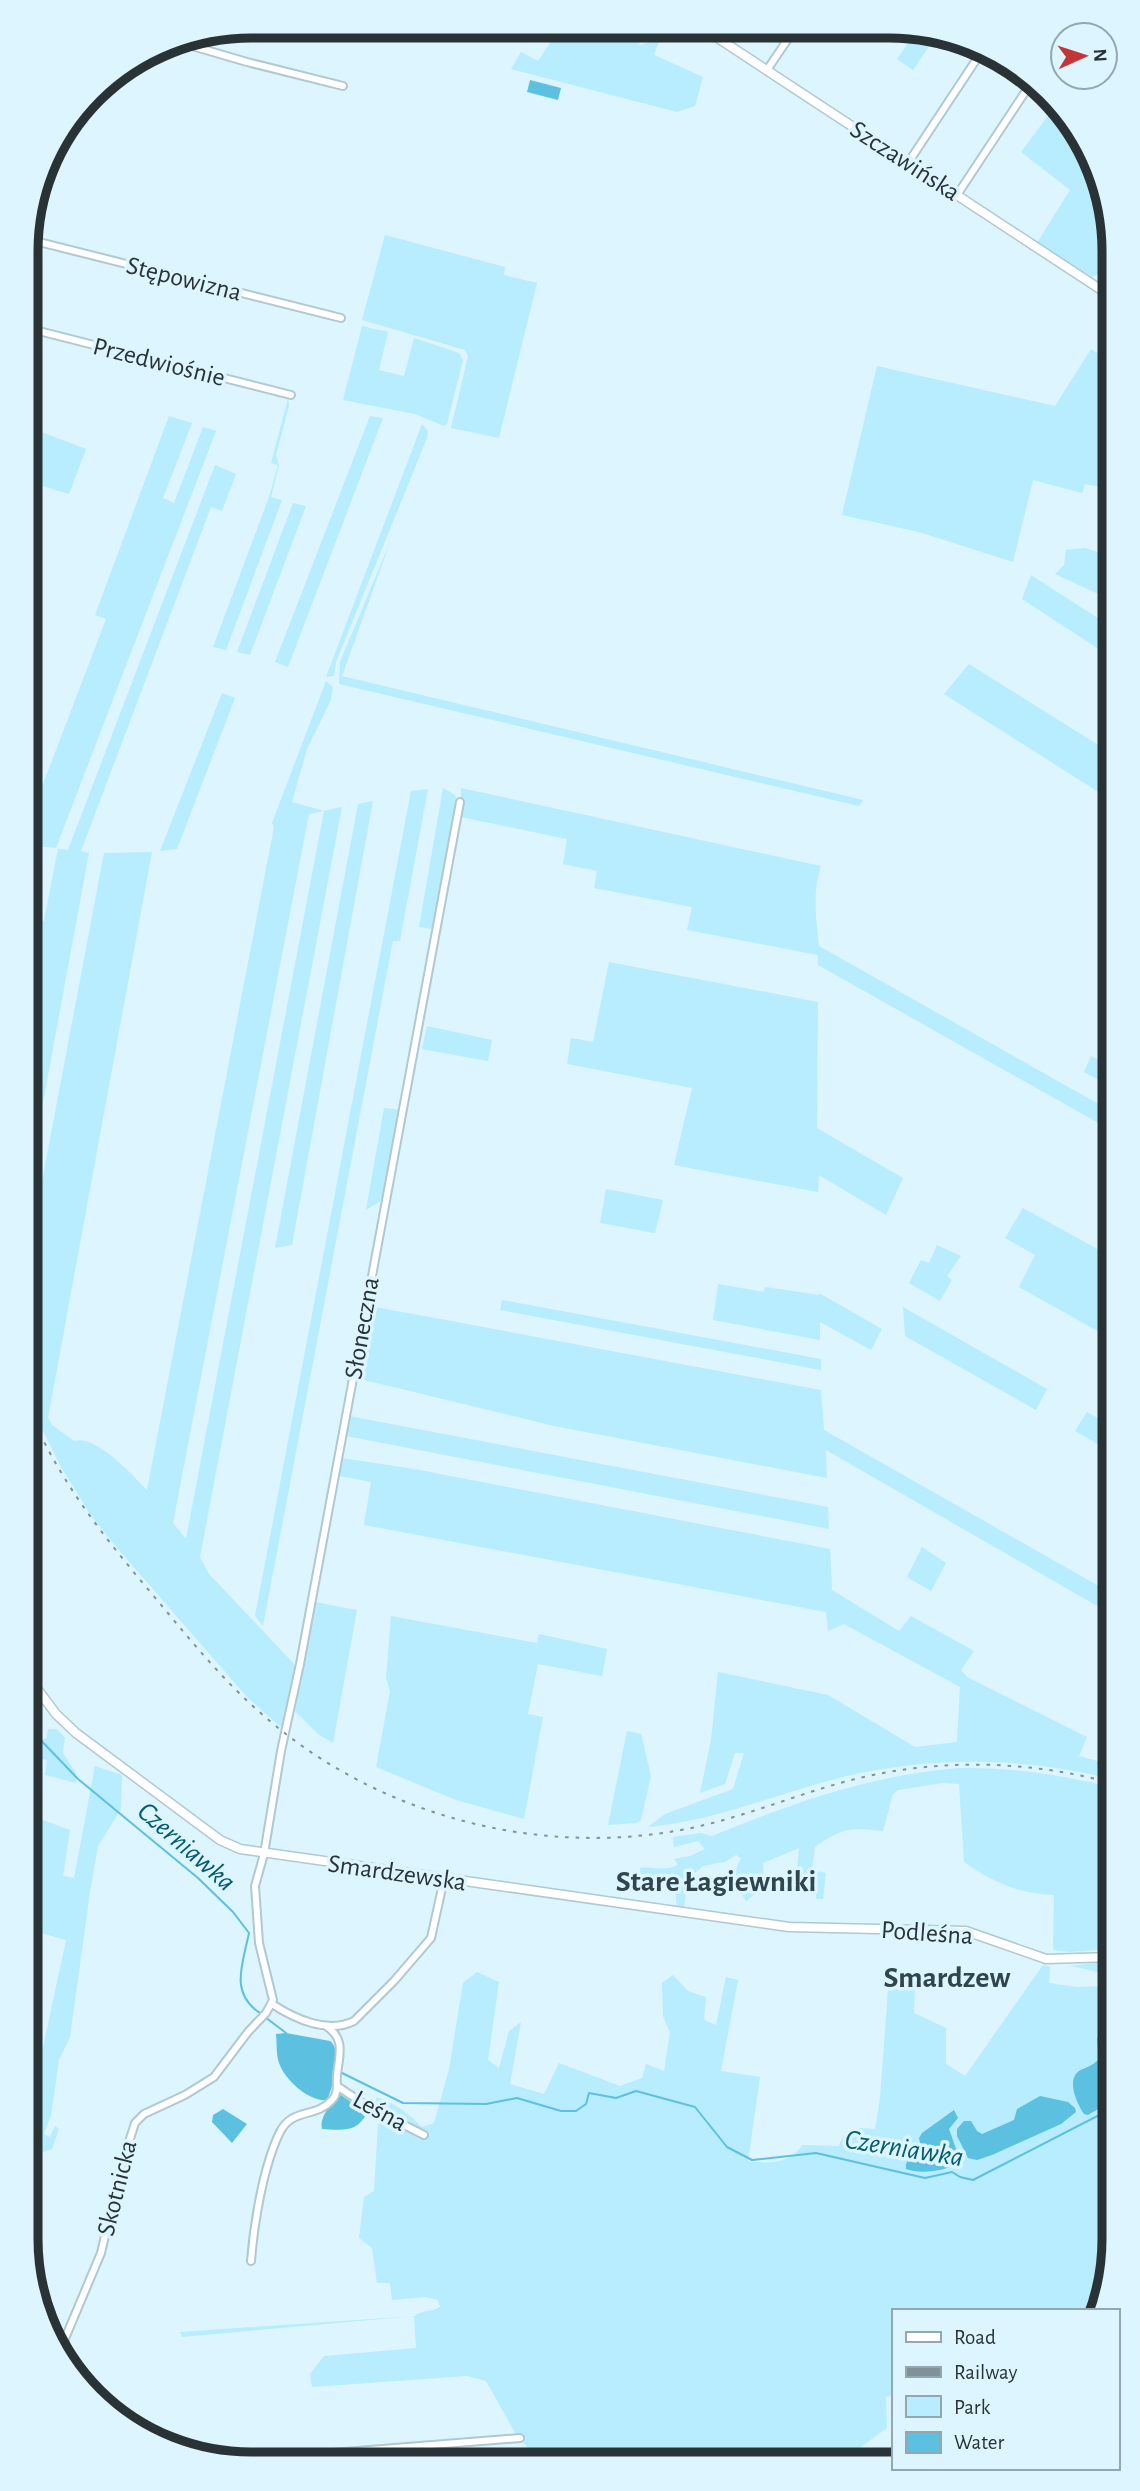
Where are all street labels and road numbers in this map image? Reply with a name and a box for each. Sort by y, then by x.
street label: Szczawińska [845,116,965,206]
street label: Stępowizna [124,252,244,306]
street label: Przedwiośnie [90,333,228,391]
street label: Słoneczna [340,1275,384,1381]
street label: Smardzewska [326,1850,468,1896]
street label: Podleśna [880,1917,974,1949]
street label: Leśna [349,2086,411,2136]
street label: Skotnicka [93,2138,141,2238]

